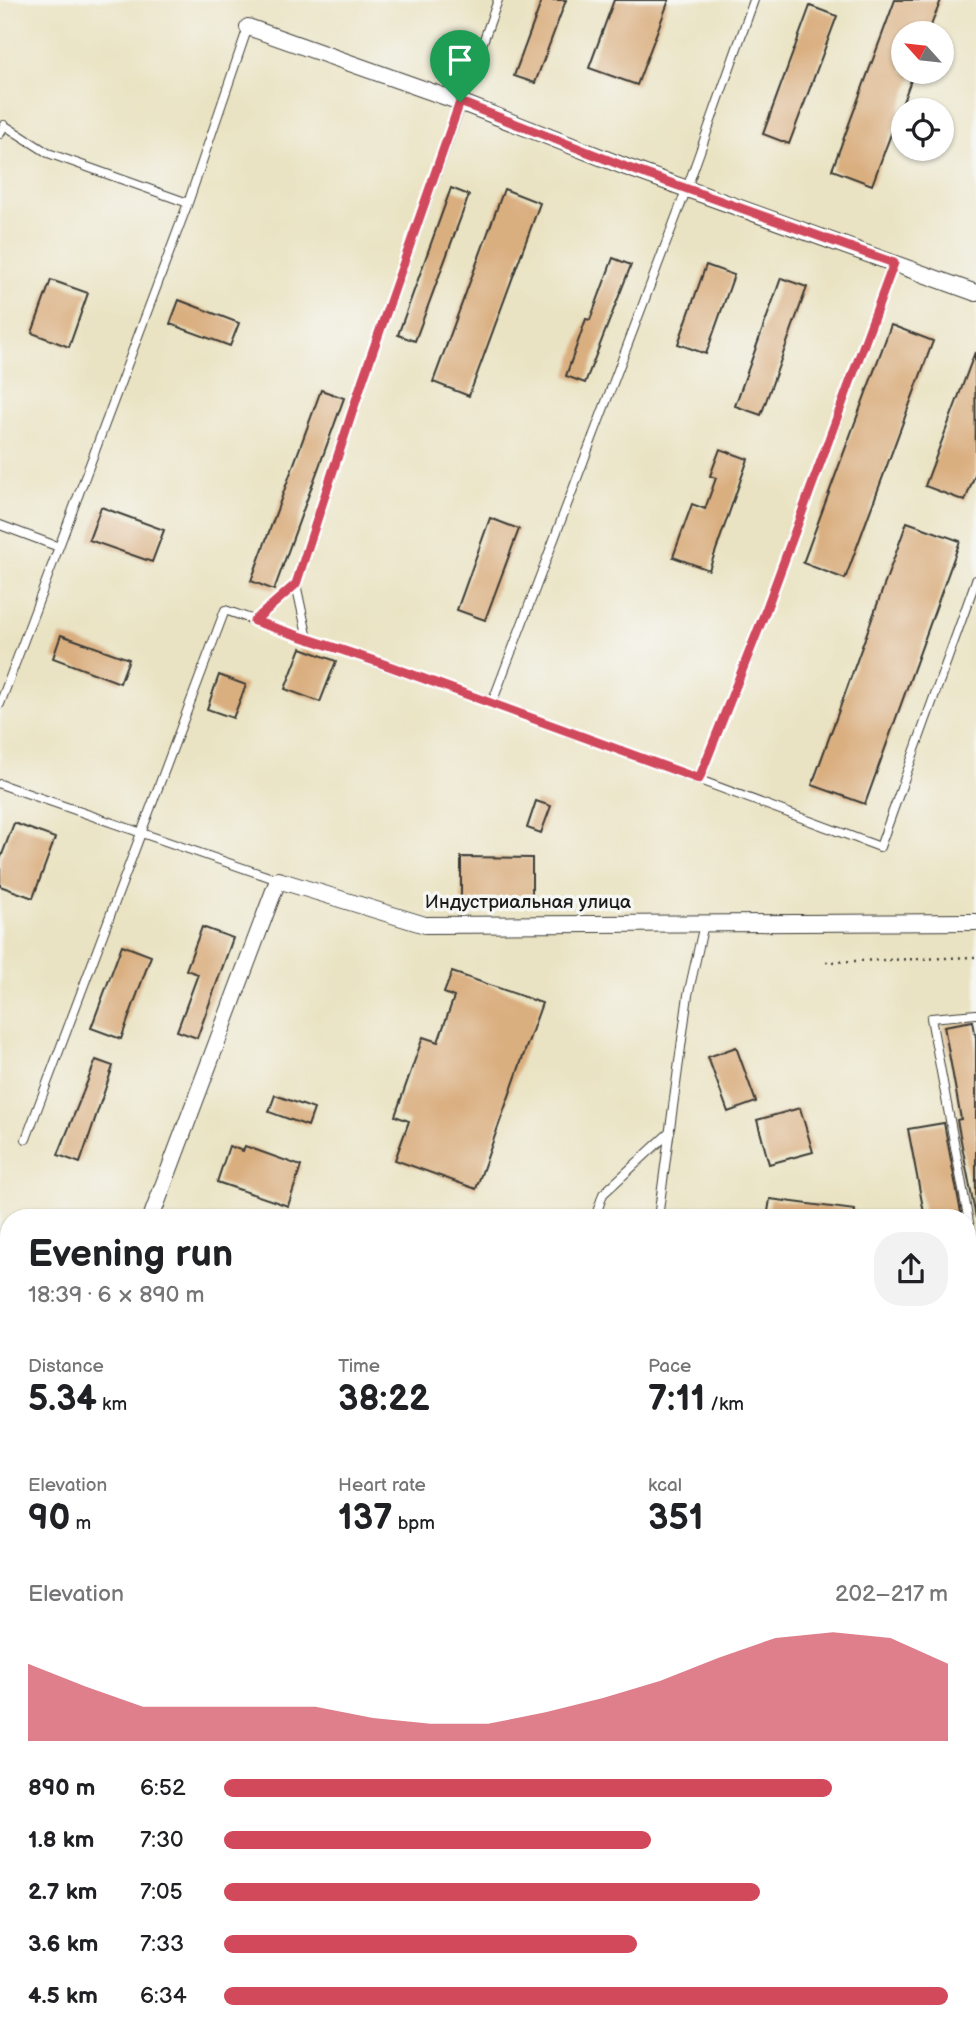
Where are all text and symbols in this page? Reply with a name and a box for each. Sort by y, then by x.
north arrow [891,21,954,84]
map controls [891,21,954,161]
pin [430,30,490,102]
icon: arrive [441,41,479,79]
button: locate [891,98,954,161]
street label: Индустриальная улица [425,891,631,914]
text: Evening run [28,1232,233,1277]
button: share [874,1232,948,1306]
text: 18:39 · 6 × 890 m [28,1281,205,1309]
text: Distance [28,1355,104,1378]
text: Time [338,1355,380,1378]
text: Pace [648,1355,691,1378]
text: 5.34 [28,1378,97,1421]
text: 38:22 [338,1378,430,1421]
text: 7:11 [648,1378,705,1421]
text: km [97,1393,127,1416]
text: /km [705,1393,744,1416]
text: Elevation [28,1474,107,1497]
text: Heart rate [338,1474,426,1497]
text: kcal [648,1474,682,1497]
text: 90 [28,1497,70,1540]
text: 137 [338,1497,393,1540]
text: 351 [648,1497,703,1540]
text: m [70,1512,91,1535]
text: bpm [393,1512,435,1535]
text: Elevation [28,1580,124,1608]
text: 202–217 m [835,1580,948,1608]
text: 890 m [28,1774,95,1802]
text: 6:52 [140,1774,185,1802]
text: 1.8 km [28,1826,94,1854]
text: 7:30 [140,1826,184,1854]
text: 2.7 km [28,1878,97,1906]
text: 7:05 [140,1878,183,1906]
text: 3.6 km [28,1930,98,1958]
text: 7:33 [140,1930,184,1958]
text: 4.5 km [28,1982,98,2010]
text: 6:34 [140,1982,187,2010]

